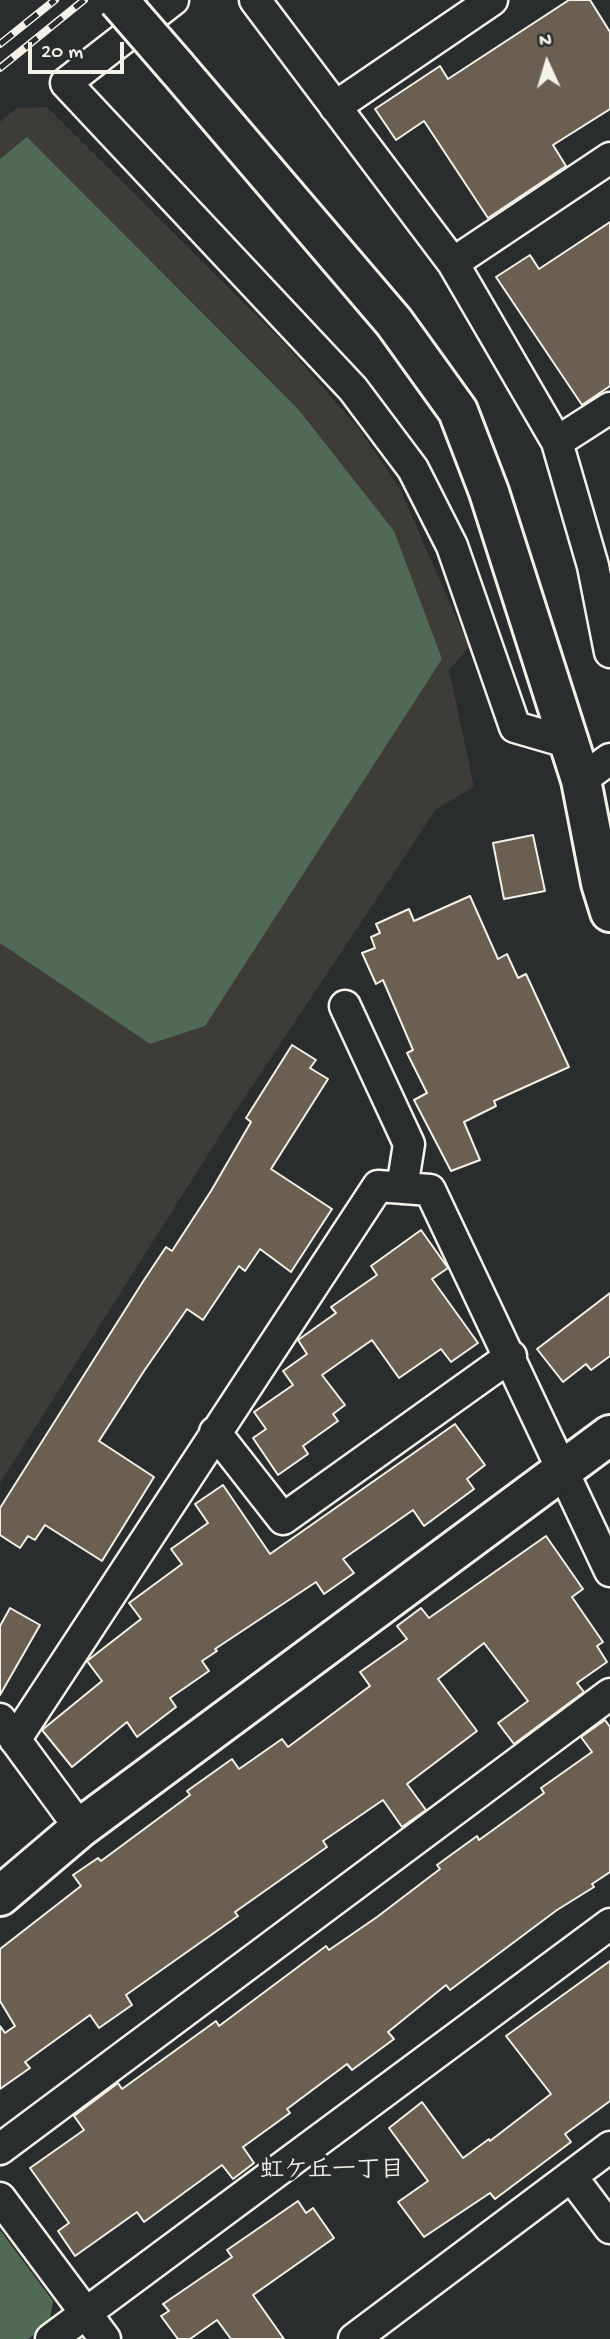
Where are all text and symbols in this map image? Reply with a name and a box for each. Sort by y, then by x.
scale bar [32,28,128,72]
north arrow [512,28,582,98]
text: N [539,30,552,53]
text: 20 m [41,41,83,66]
district label: 虹ケ丘一丁目 [260,2158,404,2186]

